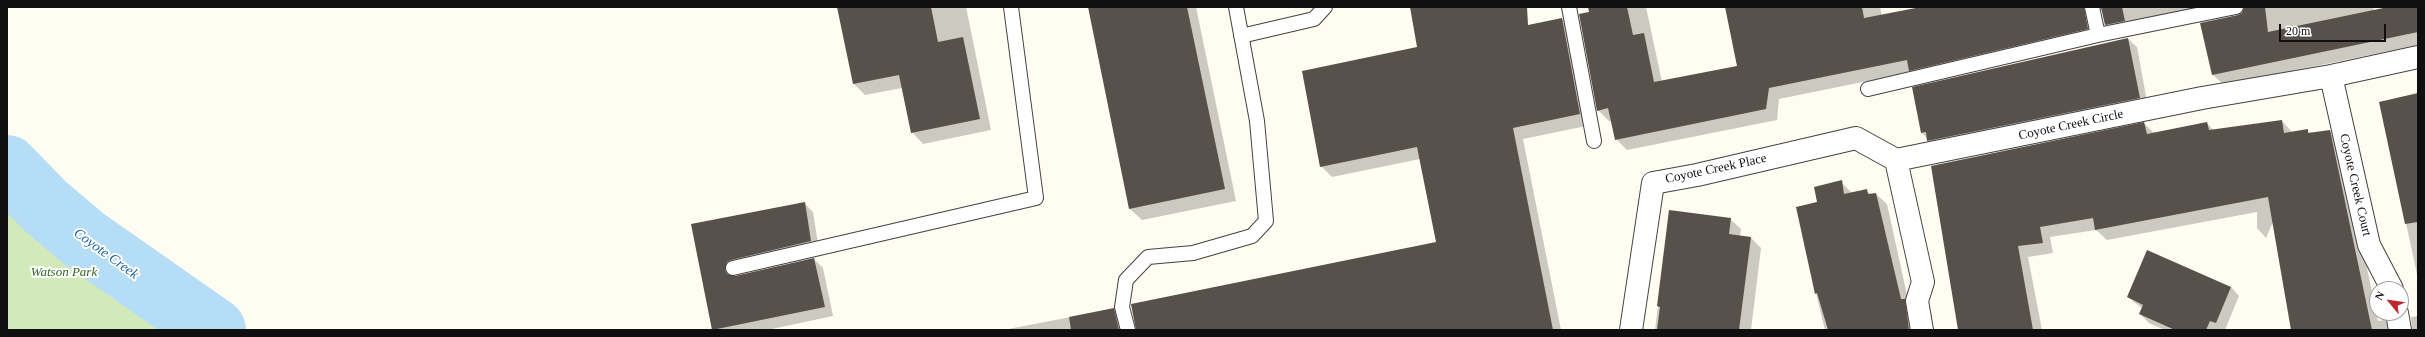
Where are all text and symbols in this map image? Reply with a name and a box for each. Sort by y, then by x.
scale bar [2281,16,2388,42]
text: 20 m [2286,24,2310,38]
street label: Coyote Creek Circle [2017,106,2125,144]
street label: Coyote Creek Court [2336,132,2374,238]
street label: Coyote Creek Place [1664,151,1768,187]
water label: Coyote Creek [70,225,142,283]
park label: Watson Park [31,265,97,281]
north arrow [2369,281,2409,321]
text: N [2372,289,2387,302]

